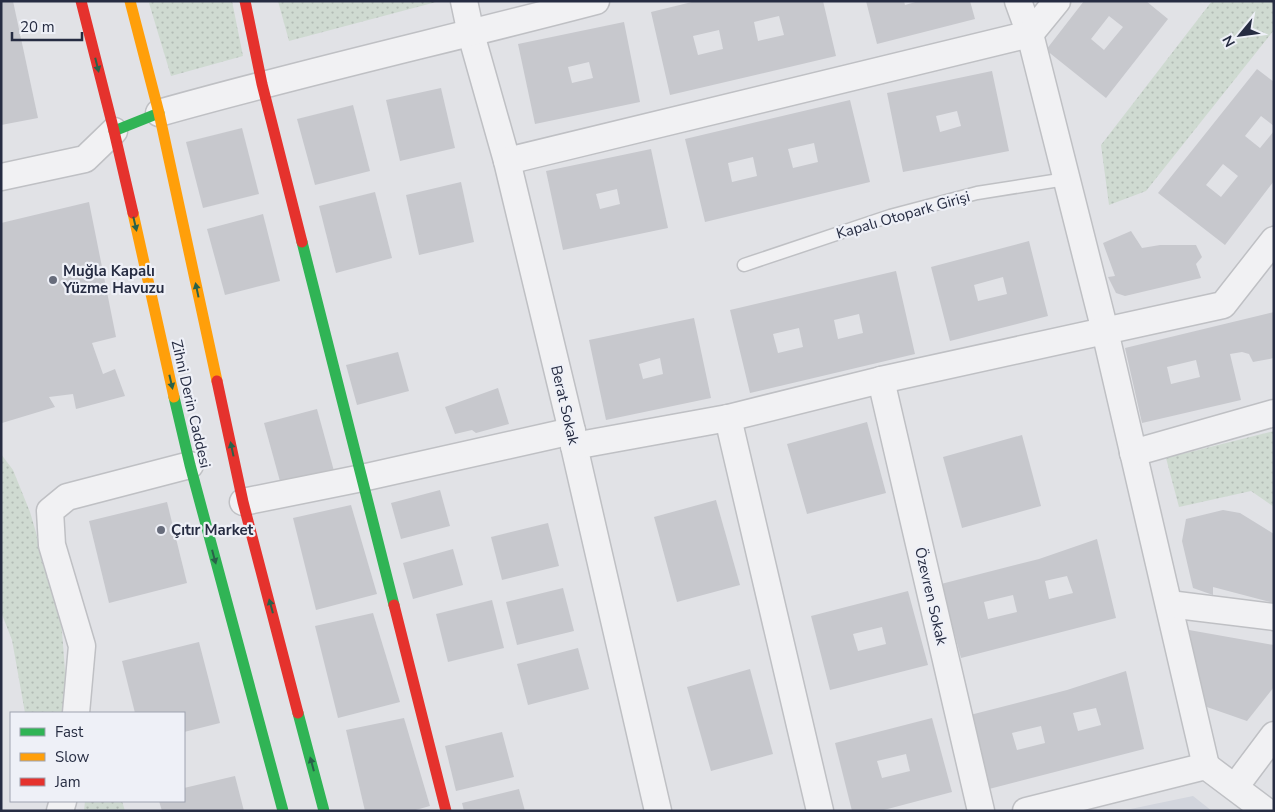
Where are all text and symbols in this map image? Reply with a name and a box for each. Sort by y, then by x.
scale bar [12,10,82,42]
north arrow [1215,10,1265,60]
text: 20 m [20,17,55,37]
text: N [1218,32,1240,50]
one-way arrow [94,58,102,73]
street label: Kapalı Otopark Girişi [834,186,972,244]
one-way arrow [131,216,139,231]
place label: Muğla Kapalı Yüzme Havuzu [62,261,164,298]
marker: Muğla Kapalı Yüzme Havuzu [47,274,59,286]
one-way arrow [193,282,201,297]
street label: Zihni Derin Caddesi [167,338,215,470]
street label: Berat Sokak [546,363,584,447]
one-way arrow [167,375,175,390]
one-way arrow [227,440,235,456]
place label: Çıtır Market [171,520,254,540]
marker: Çıtır Market [155,524,167,536]
street label: Özevren Sokak [910,545,952,647]
one-way arrow [211,549,219,564]
one-way arrow [266,599,274,614]
legend [10,712,185,802]
text: Fast [55,722,84,742]
text: Slow [55,747,90,767]
one-way arrow [308,756,316,771]
text: Jam [54,772,81,792]

